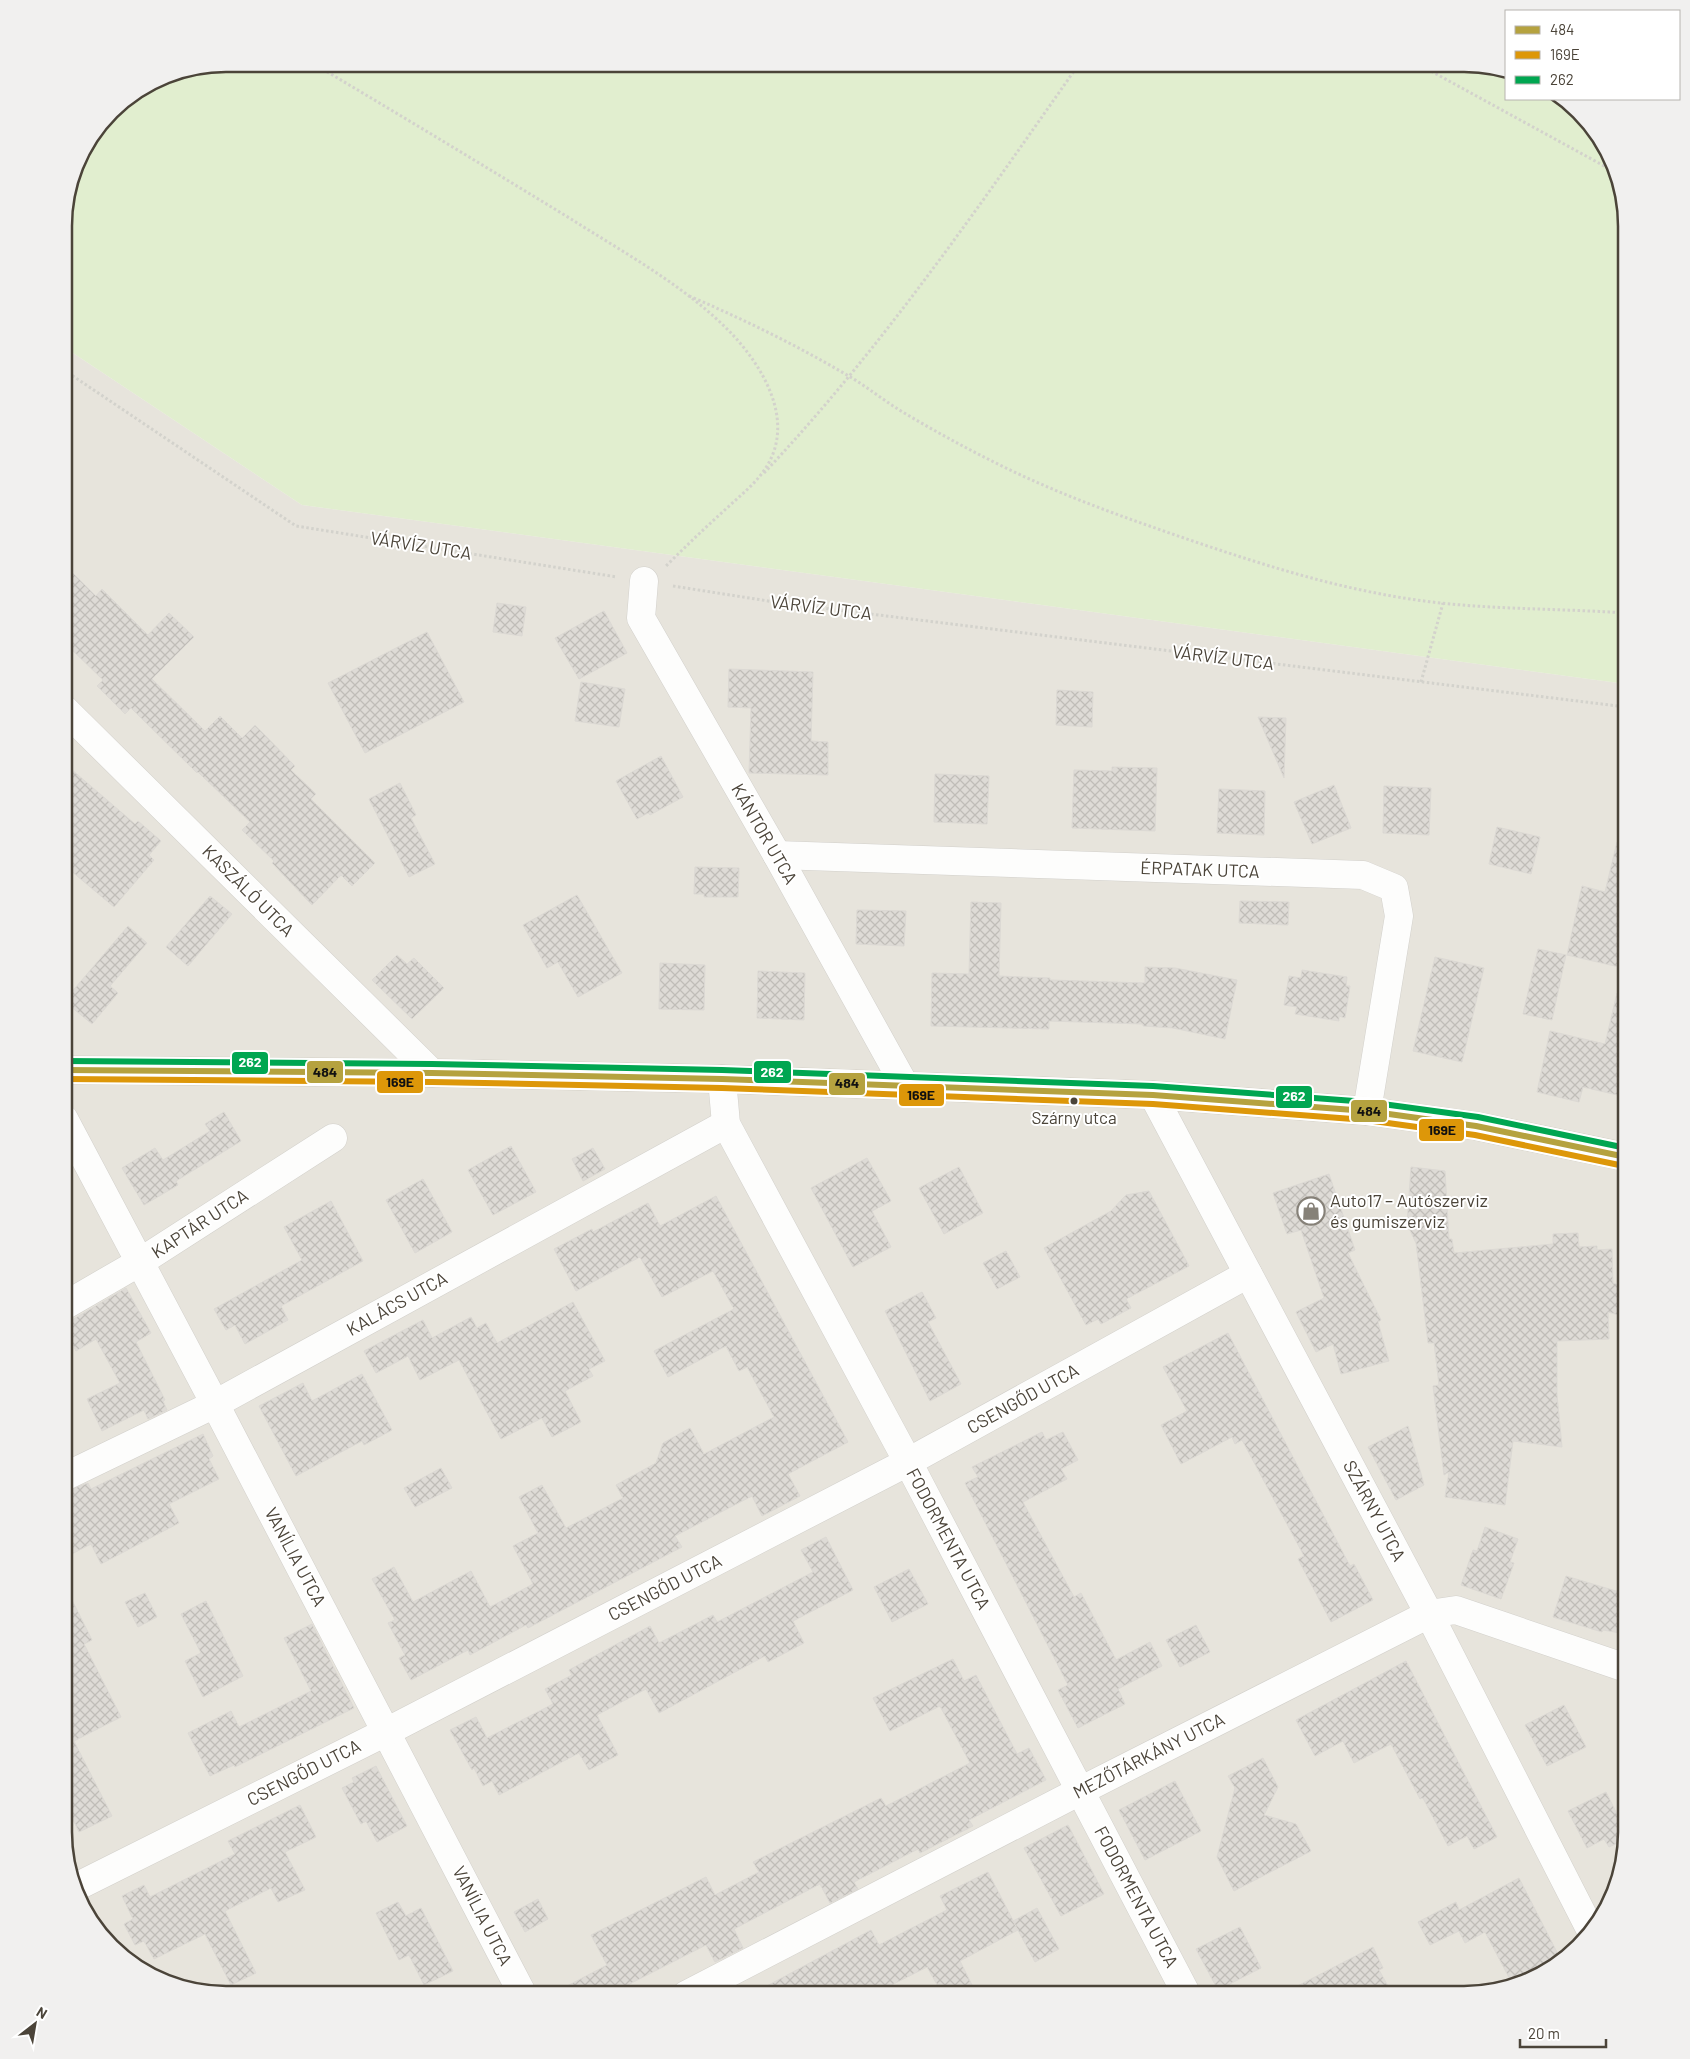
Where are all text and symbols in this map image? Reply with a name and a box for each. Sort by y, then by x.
legend [1505,10,1680,100]
text: 484 [1550,20,1574,38]
text: 169E [1550,45,1580,63]
text: 262 [1550,70,1574,88]
street label: VÁRVÍZ UTCA [369,526,473,564]
street label: VÁRVÍZ UTCA [769,590,873,624]
street label: VÁRVÍZ UTCA [1171,640,1275,674]
street label: KÁNTOR UTCA [727,779,803,888]
street label: KASZÁLÓ UTCA [198,840,299,941]
street label: ÉRPATAK UTCA [1140,856,1260,882]
line badge: 262 [231,1051,269,1075]
text: 262 [238,1053,262,1070]
line badge: 484 [306,1060,344,1084]
line badge: 262 [753,1060,792,1084]
text: 484 [313,1063,337,1080]
text: 262 [760,1063,784,1080]
line badge: 169E [376,1070,424,1094]
line badge: 484 [828,1072,866,1096]
text: 169E [386,1073,414,1090]
text: 484 [835,1074,859,1091]
line badge: 169E [898,1083,945,1107]
line badge: 262 [1275,1085,1313,1109]
text: 169E [907,1086,935,1103]
text: 262 [1282,1087,1306,1104]
marker: Szárny utca [1069,1096,1079,1106]
line badge: 484 [1350,1099,1388,1123]
text: 484 [1357,1102,1381,1119]
place label: Szárny utca [1031,1107,1117,1127]
line badge: 169E [1418,1118,1465,1142]
text: 169E [1428,1121,1456,1138]
street label: KAPTÁR UTCA [147,1184,252,1263]
place label: Auto17 – Autószerviz és gumiszerviz [1330,1189,1488,1232]
shop icon: Auto17 – Autószerviz és gumiszerviz [1296,1196,1326,1226]
street label: KALÁCS UTCA [342,1266,451,1340]
street label: CSENGŐD UTCA [963,1358,1082,1438]
street label: SZÁRNY UTCA [1339,1456,1411,1565]
street label: FODORMENTA UTCA [902,1464,996,1613]
street label: VANÍLIA UTCA [261,1503,331,1610]
street label: CSENGŐD UTCA [604,1549,725,1625]
street label: MEZŐTÁRKÁNY UTCA [1069,1707,1228,1803]
street label: CSENGŐD UTCA [243,1734,364,1810]
street label: FODORMENTA UTCA [1090,1822,1184,1971]
street label: VANÍLIA UTCA [448,1862,517,1969]
north arrow [10,1999,60,2049]
text: N [34,2003,50,2022]
scale bar [1520,2016,1606,2048]
text: 20 m [1528,2024,1560,2042]

